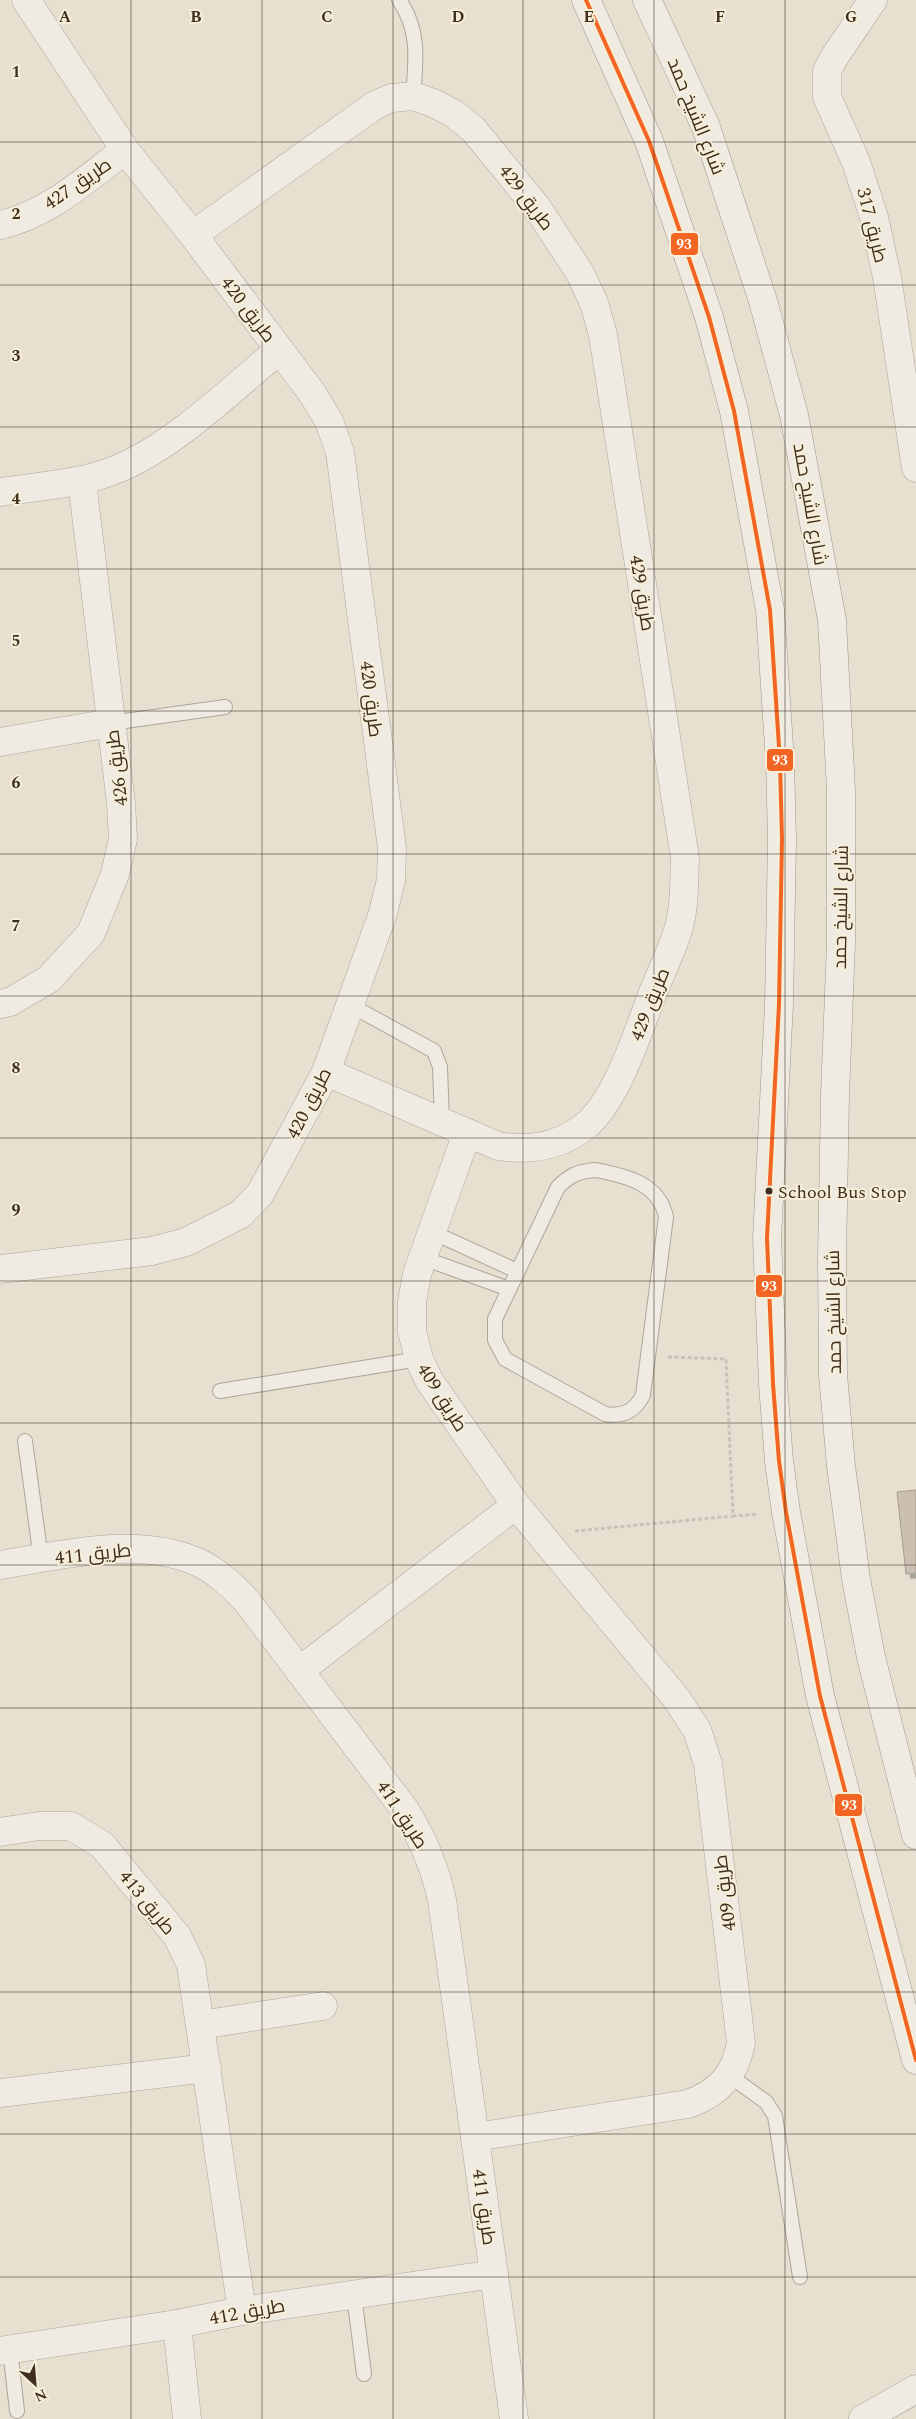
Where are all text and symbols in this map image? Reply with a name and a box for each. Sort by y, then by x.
text: A [59,5,72,29]
text: B [190,5,202,29]
text: C [321,5,333,29]
text: D [452,5,465,29]
text: E [584,5,594,29]
text: F [715,5,725,29]
text: G [845,5,857,29]
street label: شارع الشيخ حمد [659,54,732,180]
text: 1 [12,60,20,84]
street label: طريق 427 [38,151,118,218]
street label: طريق 429 [491,159,560,237]
street label: طريق 317 [848,185,895,266]
text: 2 [12,202,21,226]
line badge: 93 [670,232,699,256]
text: 93 [676,234,692,255]
street label: طريق 420 [213,271,282,349]
text: 3 [12,344,21,368]
street label: شارع الشيخ حمد [784,441,835,568]
text: 4 [12,487,21,511]
street label: طريق 429 [621,553,662,633]
text: 5 [12,629,20,653]
street label: طريق 420 [351,659,390,739]
street label: طريق 426 [98,728,137,808]
line badge: 93 [766,748,794,772]
text: 93 [772,750,788,771]
text: 6 [12,771,21,795]
street label: شارع الشيخ حمد [826,845,857,969]
text: 7 [12,914,21,938]
street label: طريق 429 [623,964,678,1046]
text: 8 [12,1056,21,1080]
street label: طريق 420 [279,1063,340,1144]
place label: School Bus Stop [778,1179,907,1206]
marker: School Bus Stop [764,1186,774,1196]
text: 9 [12,1198,21,1222]
street label: شارع الشيخ حمد [819,1250,850,1374]
line badge: 93 [755,1274,783,1298]
text: 93 [761,1276,777,1297]
street label: طريق 409 [409,1358,474,1438]
street label: طريق 411 [54,1536,133,1573]
street label: طريق 411 [369,1775,435,1855]
line badge: 93 [834,1793,863,1817]
text: 93 [841,1795,857,1816]
street label: طريق 409 [706,1853,745,1933]
street label: طريق 413 [111,1864,182,1942]
street label: طريق 411 [464,2167,503,2247]
street label: طريق 412 [207,2292,288,2333]
north arrow [10,2359,60,2409]
text: N [31,2383,50,2407]

